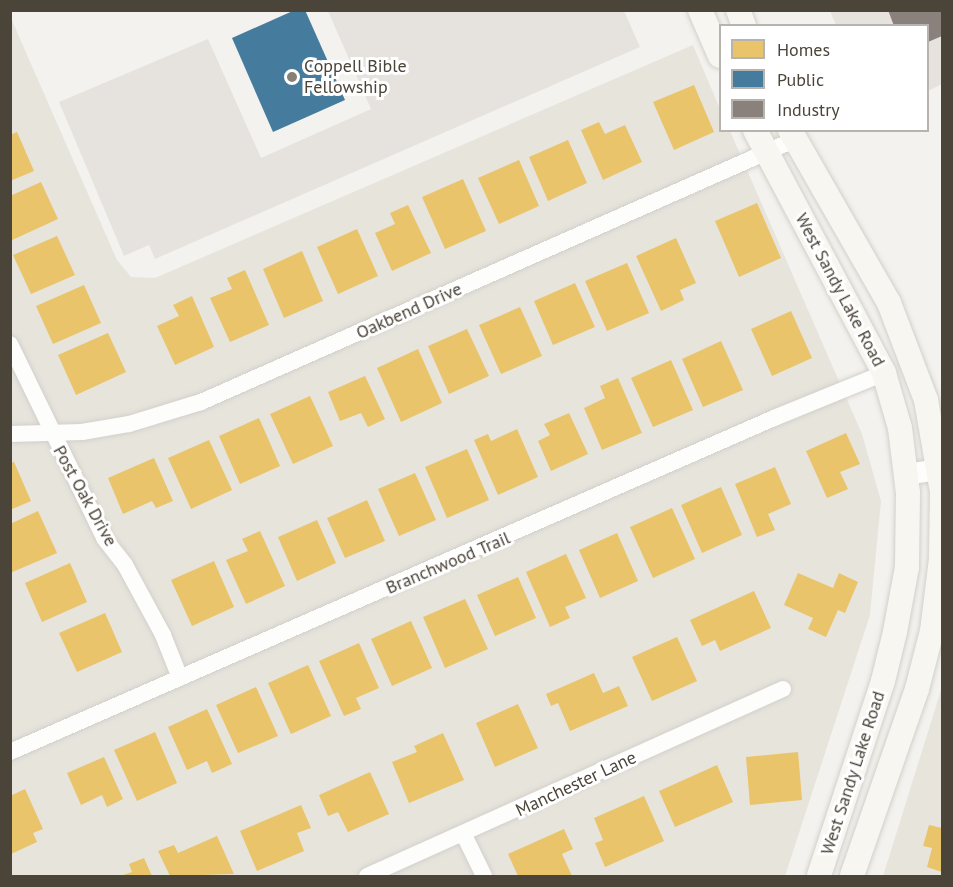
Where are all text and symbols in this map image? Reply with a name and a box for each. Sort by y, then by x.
legend [719,24,929,132]
text: Homes [777,38,830,61]
place label: Coppell Bible Fellowship [304,56,407,98]
text: Public [777,68,824,91]
marker: Coppell Bible Fellowship [285,70,299,84]
text: Industry [777,98,840,121]
street label: West Sandy Lake Road [790,209,890,371]
street label: Oakbend Drive [353,278,465,344]
street label: Post Oak Drive [48,442,122,550]
street label: Branchwood Trail [382,527,514,599]
street label: West Sandy Lake Road [816,688,890,858]
street label: Manchester Lane [512,747,640,821]

